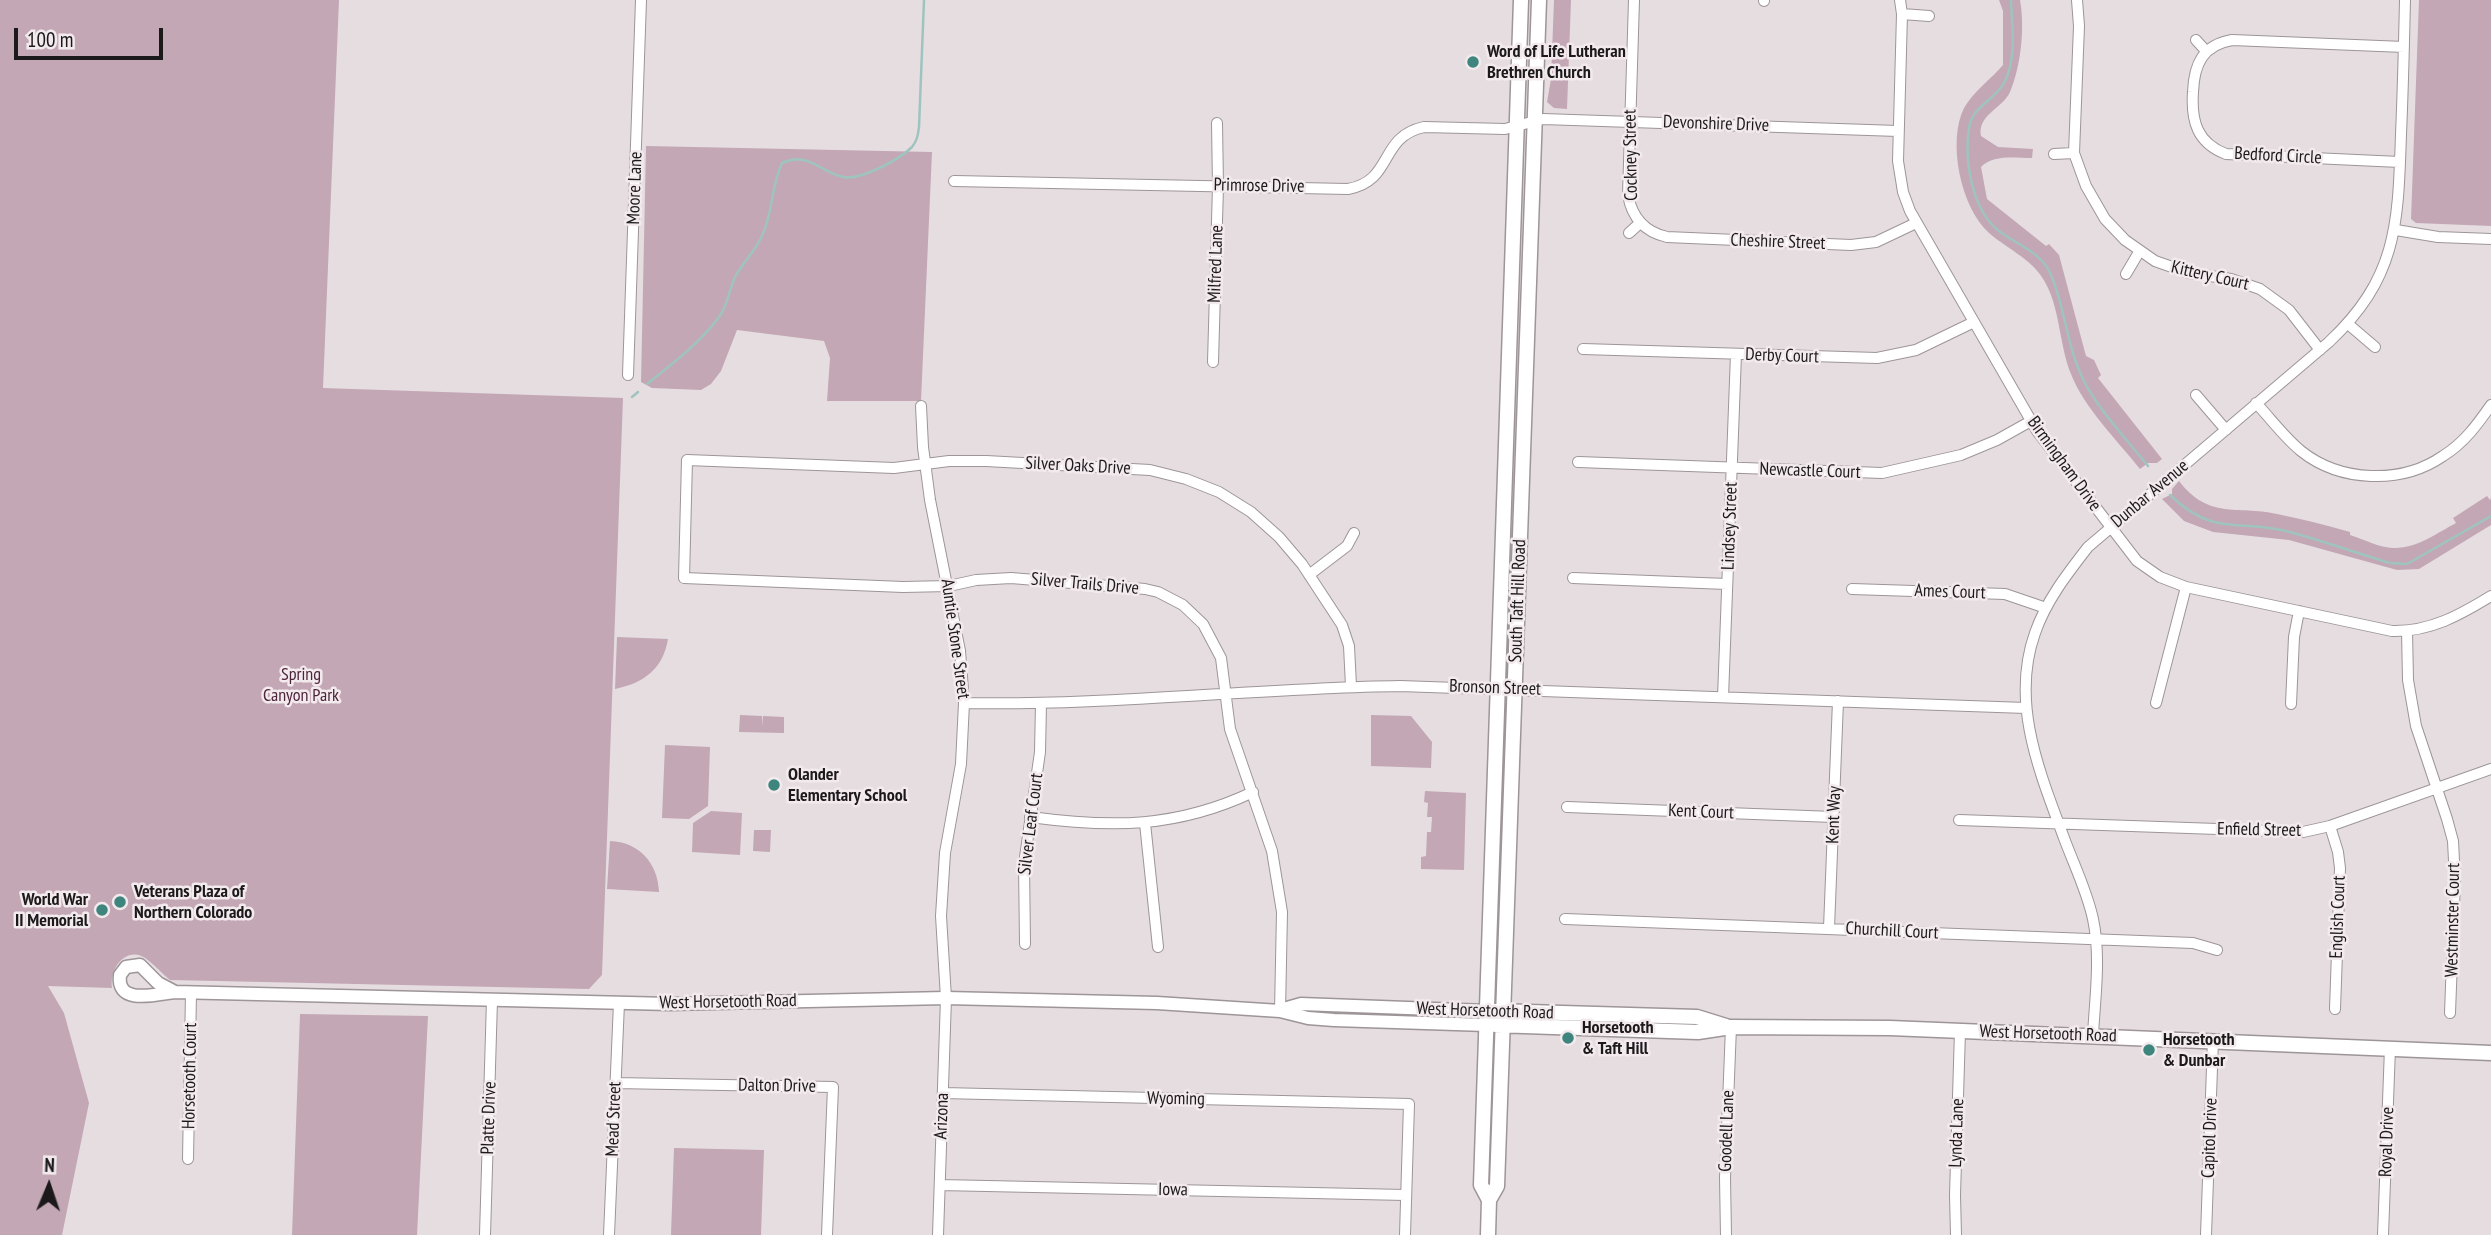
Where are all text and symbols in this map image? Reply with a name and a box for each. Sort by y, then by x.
scale bar [18,14,166,58]
text: 100 m [27,26,73,53]
place label: Word of Life Lutheran Brethren Church [1487,41,1626,84]
marker: Word of Life Lutheran Brethren Church [1465,54,1481,70]
street label: Cockney Street [1619,109,1643,201]
street label: Devonshire Drive [1663,111,1769,137]
street label: Bedford Circle [2234,143,2322,169]
street label: Moore Lane [623,151,647,225]
street label: Primrose Drive [1213,174,1305,198]
street label: Milfred Lane [1204,225,1228,303]
street label: Cheshire Street [1730,230,1826,254]
street label: Kittery Court [2169,257,2251,295]
street label: Derby Court [1745,344,1819,368]
street label: Birmingham Drive [2022,412,2106,516]
street label: Silver Oaks Drive [1025,452,1131,480]
street label: Dunbar Avenue [2107,455,2193,533]
street label: Newcastle Court [1759,458,1861,484]
street label: Lindsey Street [1718,482,1742,570]
street label: South Taft Hill Road [1505,539,1531,663]
street label: Silver Trails Drive [1030,569,1140,599]
street label: Auntie Stone Street [936,578,974,700]
street label: Ames Court [1914,580,1986,604]
park label: Spring Canyon Park [263,664,339,706]
street label: Bronson Street [1449,676,1541,700]
place label: Olander Elementary School [788,764,907,806]
street label: Silver Leaf Court [1014,772,1048,876]
marker: Olander Elementary School [766,777,782,793]
street label: Kent Way [1822,786,1846,844]
street label: Kent Court [1668,800,1734,824]
street label: Enfield Street [2217,818,2301,842]
street label: Westminster Court [2441,863,2465,977]
street label: English Court [2326,875,2350,959]
place label: Veterans Plaza of Northern Colorado [134,881,252,924]
place label: World War II Memorial [15,889,88,932]
marker: Veterans Plaza of Northern Colorado [112,894,128,910]
marker: World War II Memorial [94,902,110,918]
street label: Churchill Court [1845,918,1939,944]
street label: West Horsetooth Road [659,990,797,1014]
street label: West Horsetooth Road [1416,998,1554,1024]
place label: Horsetooth & Taft Hill [1582,1017,1653,1060]
street label: West Horsetooth Road [1979,1021,2117,1047]
street label: Horsetooth Court [178,1023,202,1129]
place label: Horsetooth & Dunbar [2163,1029,2234,1072]
marker: Horsetooth & Taft Hill [1560,1030,1576,1046]
marker: Horsetooth & Dunbar [2141,1042,2157,1058]
street label: Dalton Drive [738,1075,816,1097]
street label: Platte Drive [477,1081,501,1155]
street label: Mead Street [602,1081,626,1157]
street label: Wyoming [1147,1088,1205,1110]
street label: Goodell Lane [1715,1090,1739,1172]
street label: Arizona [930,1092,954,1140]
street label: Lynda Lane [1945,1098,1969,1168]
street label: Capitol Drive [2198,1098,2222,1178]
street label: Royal Drive [2375,1107,2399,1177]
north arrow [14,1151,84,1221]
text: N [44,1153,55,1177]
street label: Iowa [1158,1179,1188,1201]

